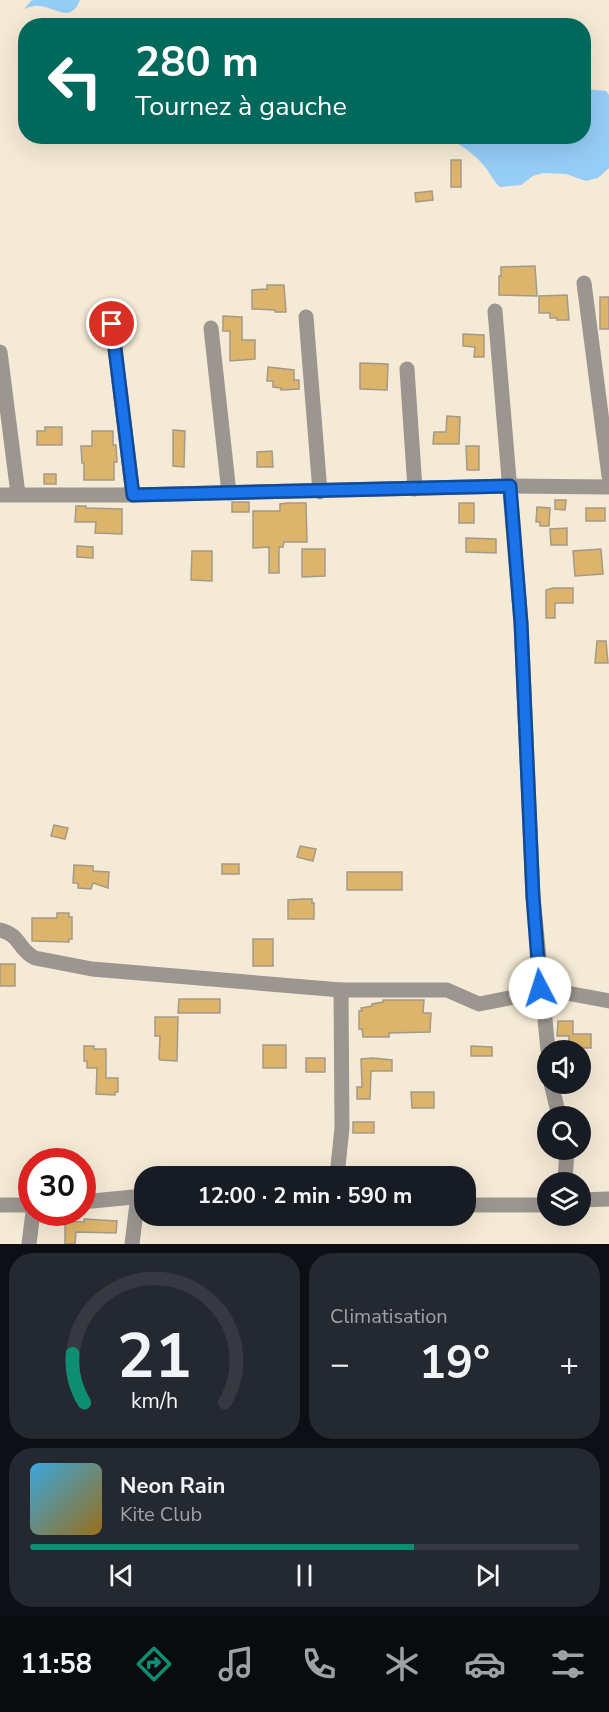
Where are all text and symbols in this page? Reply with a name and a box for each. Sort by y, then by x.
text: 280 m [135,34,259,91]
icon: left [36,42,114,120]
text: Tournez à gauche [135,88,347,125]
pin [86,298,137,349]
icon: arrive [95,307,128,340]
position arrow [508,956,572,1020]
map controls [537,1040,591,1226]
button: sound [537,1040,591,1094]
button: search [537,1106,591,1160]
speed limit sign: 30 [18,1148,96,1226]
button: layers [537,1172,591,1226]
text: 12:00 · 2 min · 590 m [198,1181,412,1211]
text: Climatisation [330,1303,448,1330]
text: 21 [117,1314,192,1399]
text: 19° [419,1333,490,1394]
text: − [330,1342,350,1387]
text: + [559,1342,579,1387]
text: km/h [131,1386,178,1416]
text: Neon Rain [120,1471,225,1501]
text: Kite Club [120,1501,202,1528]
icon: previous [105,1559,138,1592]
icon: pause [288,1559,321,1592]
icon: next [471,1559,504,1592]
icon: directions [133,1643,175,1685]
icon: music [215,1643,257,1685]
icon: phone [298,1643,340,1685]
icon: climate [381,1643,423,1685]
icon: car [464,1643,506,1685]
icon: filters [547,1643,589,1685]
text: 11:58 [20,1646,92,1683]

